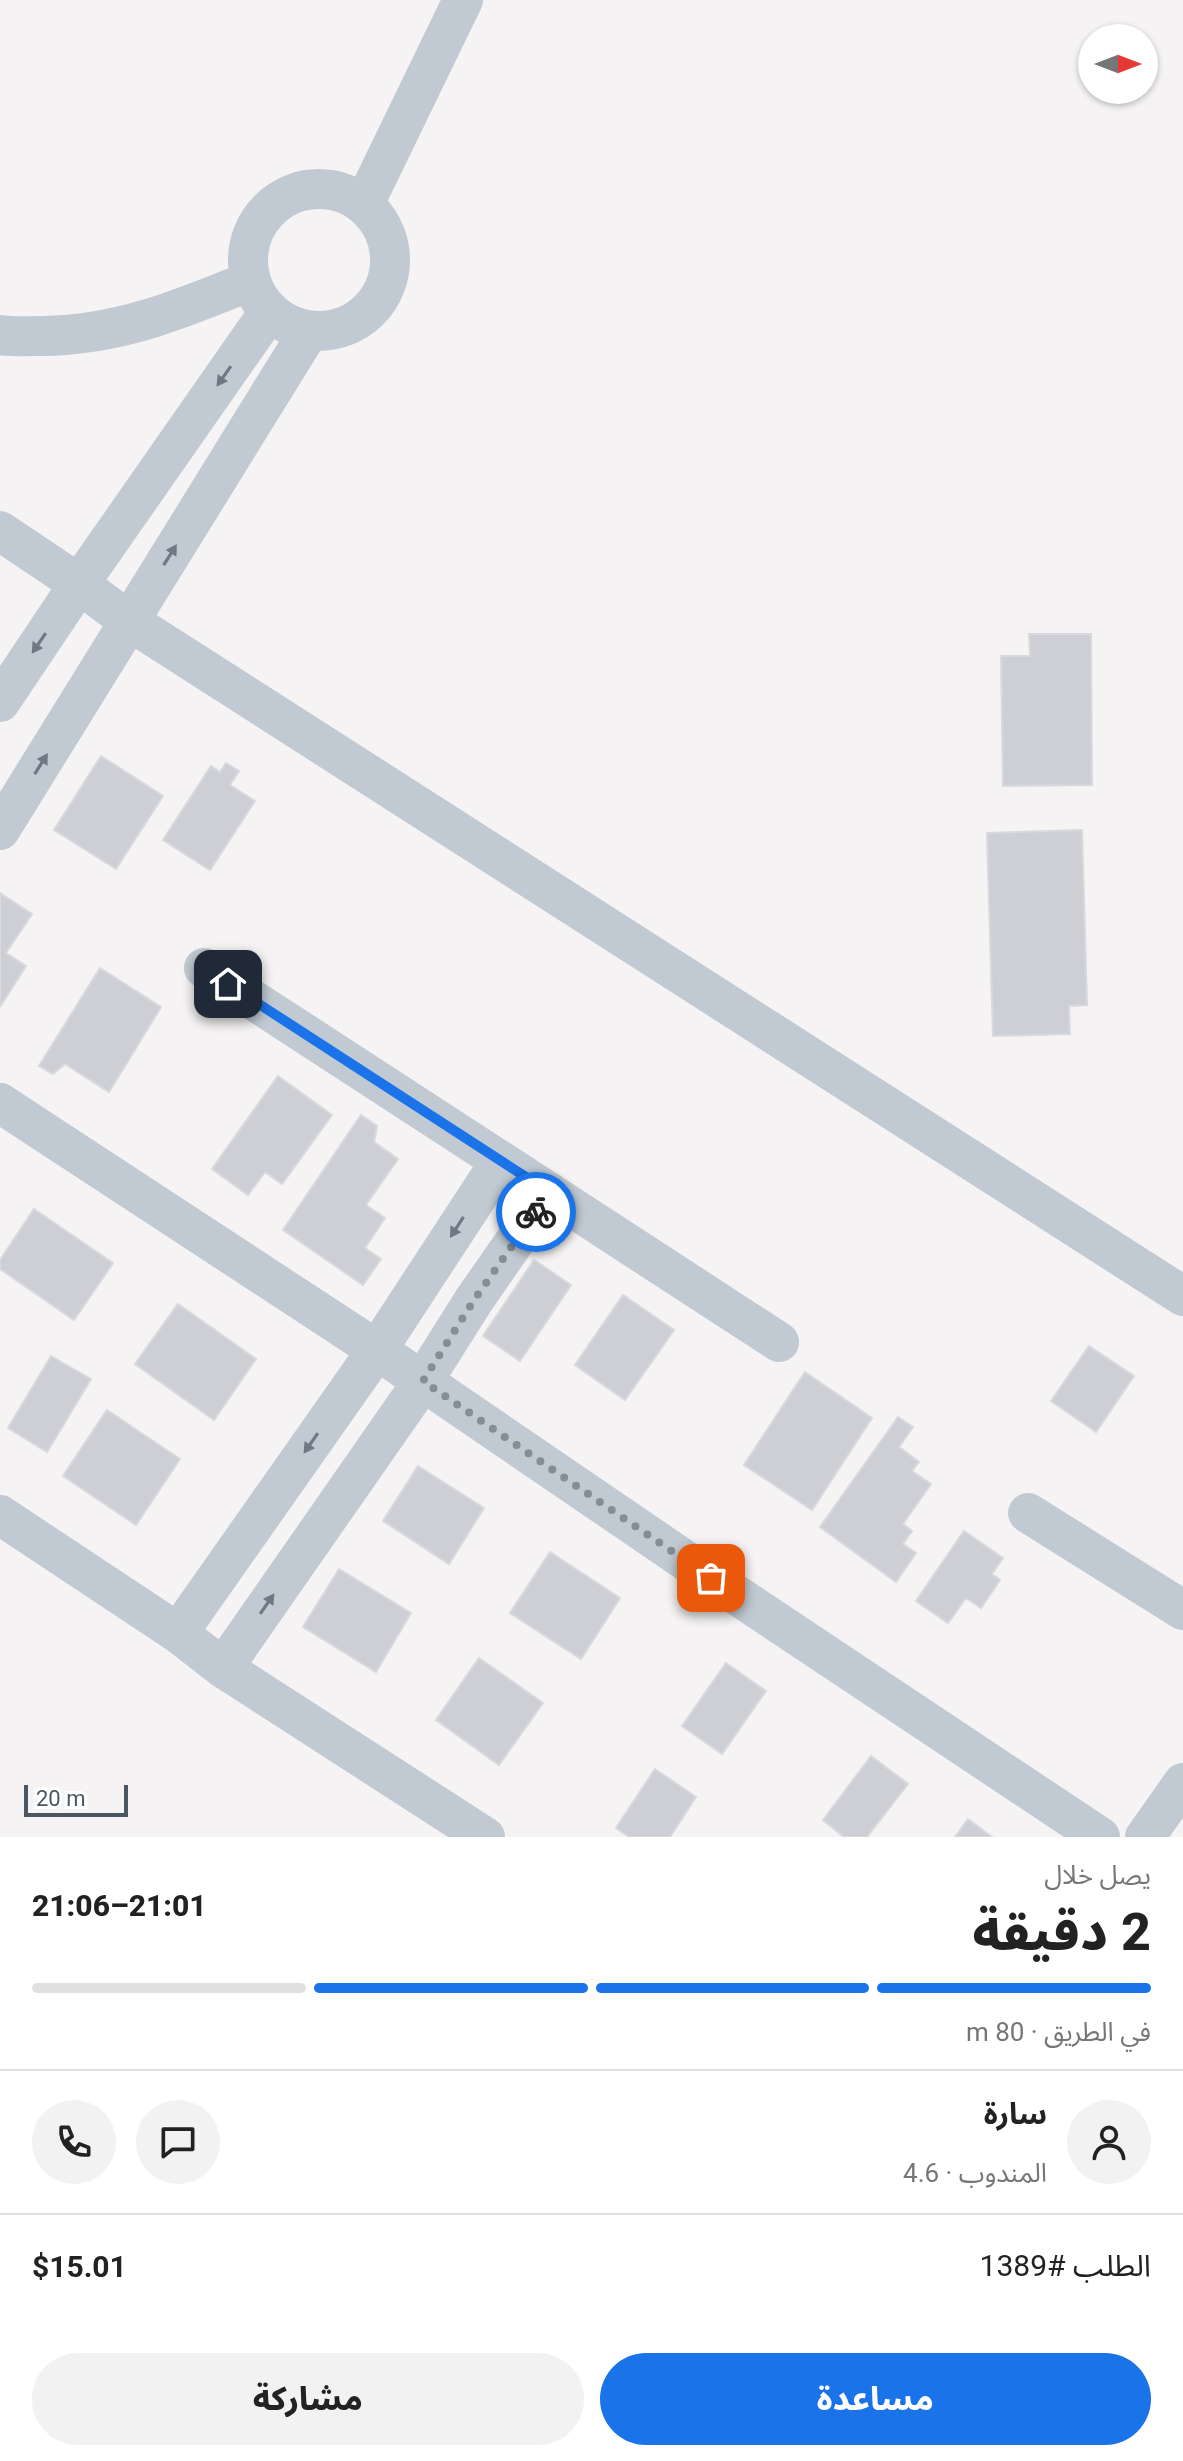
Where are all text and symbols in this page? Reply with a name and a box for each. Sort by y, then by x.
north arrow [1078,24,1158,104]
map controls [1078,24,1158,104]
one-way arrow [217,365,232,386]
one-way arrow [163,544,177,566]
one-way arrow [33,632,47,654]
one-way arrow [34,753,48,775]
pin [194,950,262,1018]
icon: home [206,962,250,1006]
courier [496,1172,576,1252]
icon: bike [514,1190,558,1234]
one-way arrow [450,1217,465,1238]
one-way arrow [304,1432,319,1453]
pin [677,1544,745,1612]
icon: bag [689,1556,733,1600]
one-way arrow [259,1593,274,1614]
scale bar [24,1781,128,1817]
text: 20 m [36,1786,85,1811]
text: يصل خلال [1044,1860,1151,1890]
text: 21:01–21:06 [32,1888,207,1923]
text: 2 دقيقة [972,1902,1151,1963]
text: في الطريق · 80 m [966,2017,1151,2047]
text: سارة [984,2096,1047,2131]
button: phone [32,2100,116,2184]
button: chat [136,2100,220,2184]
button: person [1067,2100,1151,2184]
text: المندوب · 4.6 [903,2158,1047,2188]
text: الطلب #1389 [980,2248,1151,2283]
text: $15.01 [32,2249,127,2284]
button: مشاركة [32,2353,584,2445]
button: مساعدة [600,2353,1151,2445]

